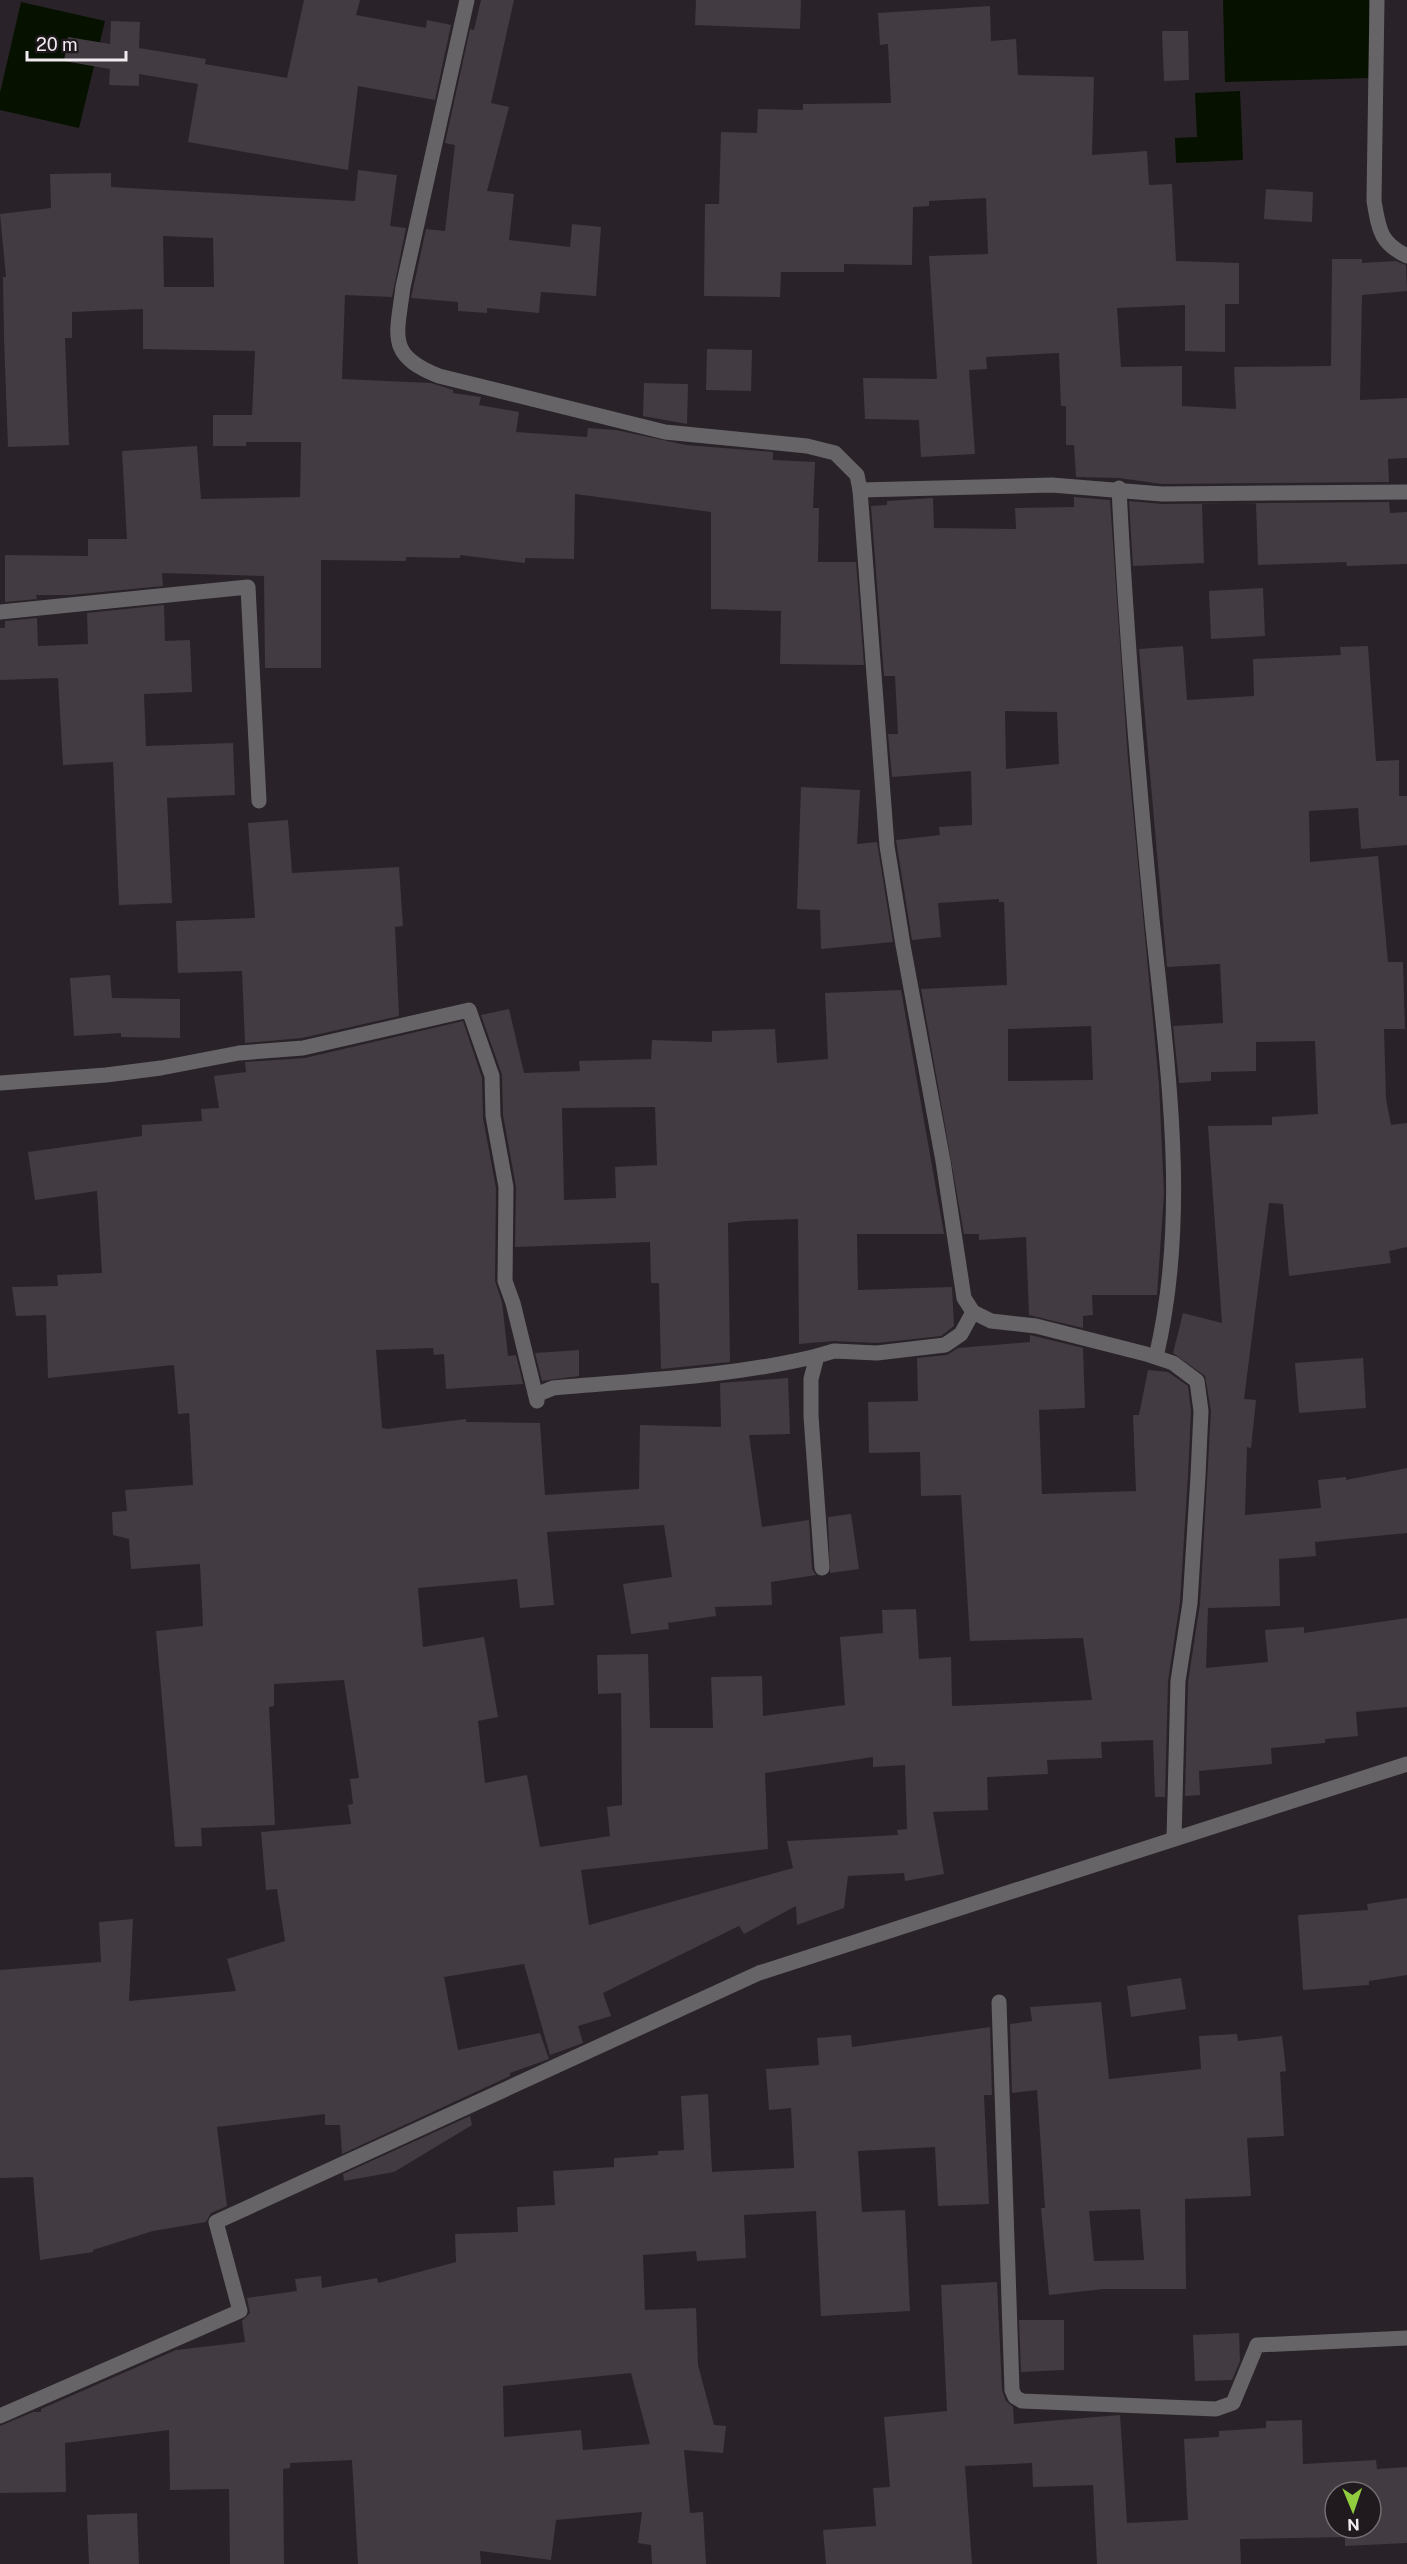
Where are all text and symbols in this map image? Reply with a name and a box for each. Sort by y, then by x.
scale bar [27,24,126,62]
text: 20 m [36,34,78,55]
north arrow [1323,2480,1383,2540]
text: N [1347,2515,1360,2534]

